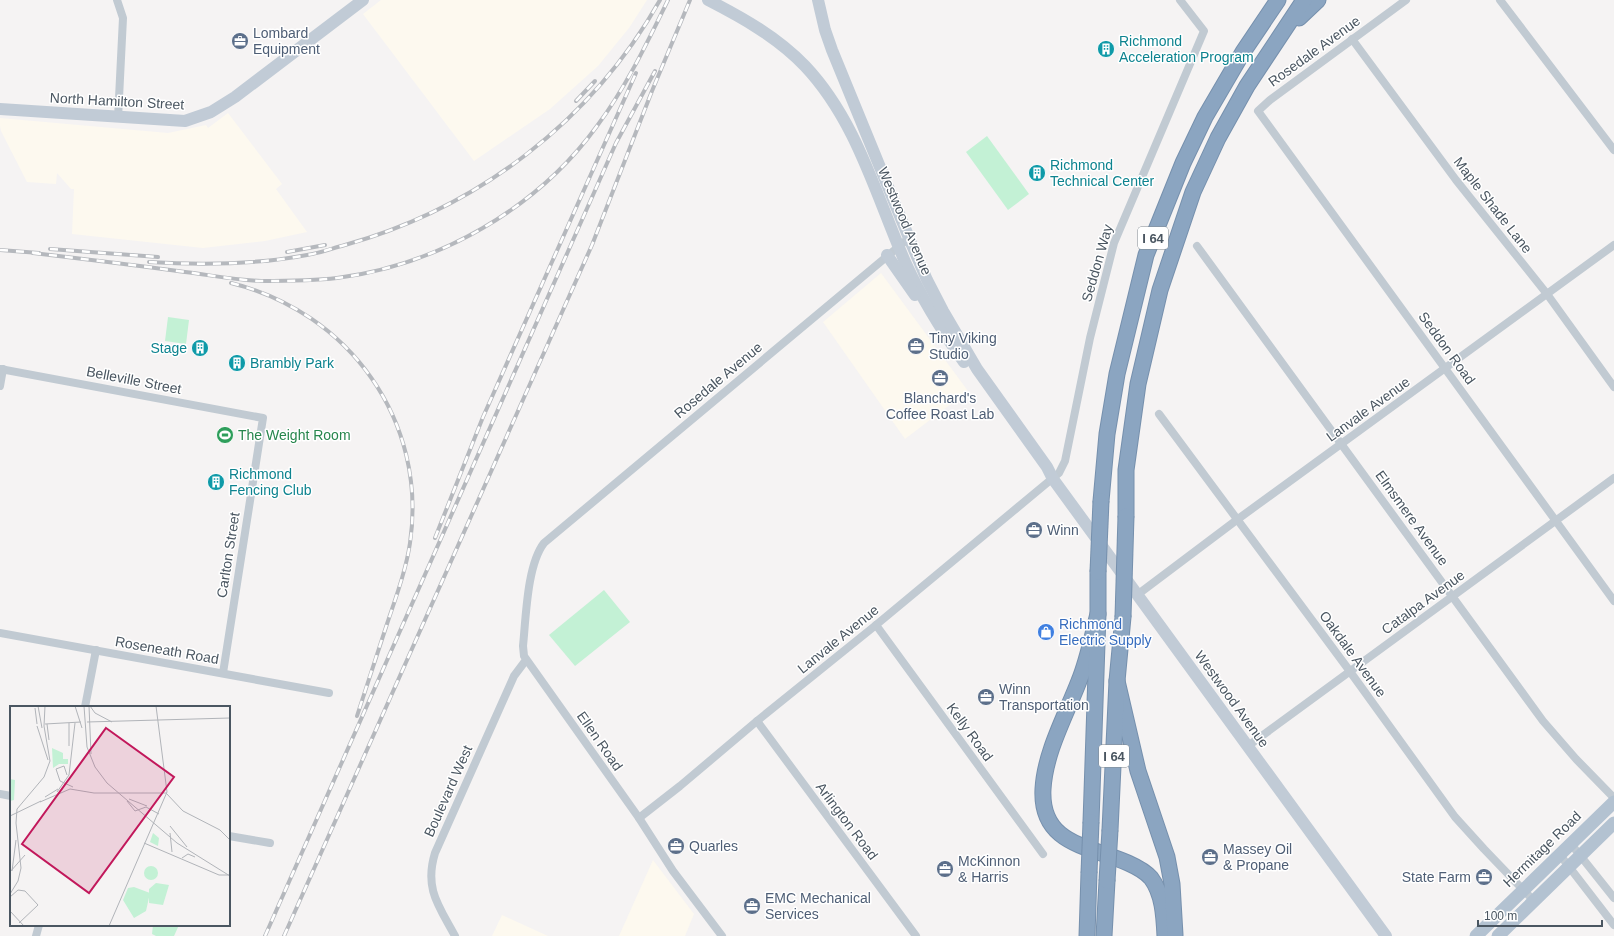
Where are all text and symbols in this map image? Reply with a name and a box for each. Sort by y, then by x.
street label: Rosedale Avenue [1265,12,1363,90]
place label: Lombard Equipment [253,25,320,57]
office icon: Lombard Equipment [230,31,250,51]
place label: Richmond Acceleration Program [1119,33,1254,65]
building icon: Richmond Acceleration Program [1096,39,1116,59]
street label: North Hamilton Street [49,89,185,113]
street label: Maple Shade Lane [1451,154,1536,256]
place label: Richmond Technical Center [1050,157,1155,189]
building icon: Richmond Technical Center [1027,163,1047,183]
street label: Westwood Avenue [875,165,935,277]
street label: Seddon Way [1078,223,1116,303]
road number: I 64 [1138,227,1168,249]
street label: Seddon Road [1415,309,1479,387]
place label: Tiny Viking Studio [929,330,997,362]
office icon: Tiny Viking Studio [906,336,926,356]
building icon: Stage [190,338,210,358]
street label: Rosedale Avenue [671,339,765,421]
place label: Stage [150,340,187,356]
building icon: Brambly Park [227,353,247,373]
place label: Brambly Park [250,355,335,371]
street label: Belleville Street [85,363,183,397]
office icon: Blanchard's Coffee Roast Lab [930,368,950,388]
street label: Lanvale Avenue [1323,373,1413,445]
place label: Blanchard's Coffee Roast Lab [886,390,995,422]
sports icon: The Weight Room [215,425,235,445]
place label: The Weight Room [238,427,351,443]
place label: Richmond Fencing Club [229,466,312,498]
street label: Elmsmere Avenue [1372,467,1452,569]
building icon: Richmond Fencing Club [206,472,226,492]
street label: Carlton Street [213,511,243,599]
office icon: Winn [1024,520,1044,540]
place label: Winn [1047,522,1079,538]
street label: Catalpa Avenue [1378,566,1468,637]
street label: Lanvale Avenue [794,601,882,676]
street label: Oakdale Avenue [1316,608,1390,700]
place label: Richmond Electric Supply [1059,616,1152,648]
shop icon: Richmond Electric Supply [1036,622,1056,642]
street label: Roseneath Road [114,633,220,667]
street label: Westwood Avenue [1192,648,1273,751]
place label: Winn Transportation [999,681,1089,713]
office icon: Winn Transportation [976,687,996,707]
street label: Kelly Road [944,700,996,764]
inset map [10,706,230,926]
street label: Ellen Road [574,708,626,774]
street label: Boulevard West [421,743,475,839]
road number: I 64 [1099,745,1129,767]
street label: Arlington Road [813,779,881,863]
street label: Hermitage Road [1500,808,1584,890]
office icon: Quarles [666,836,686,856]
place label: Quarles [689,838,738,854]
place label: Massey Oil & Propane [1223,841,1292,873]
office icon: Massey Oil & Propane [1200,847,1220,867]
place label: McKinnon & Harris [958,853,1020,885]
office icon: McKinnon & Harris [935,859,955,879]
office icon: State Farm [1474,867,1494,887]
place label: State Farm [1402,869,1471,885]
place label: EMC Mechanical Services [765,890,871,922]
office icon: EMC Mechanical Services [742,896,762,916]
scale bar [1478,902,1602,928]
text: 100 m [1484,909,1517,923]

